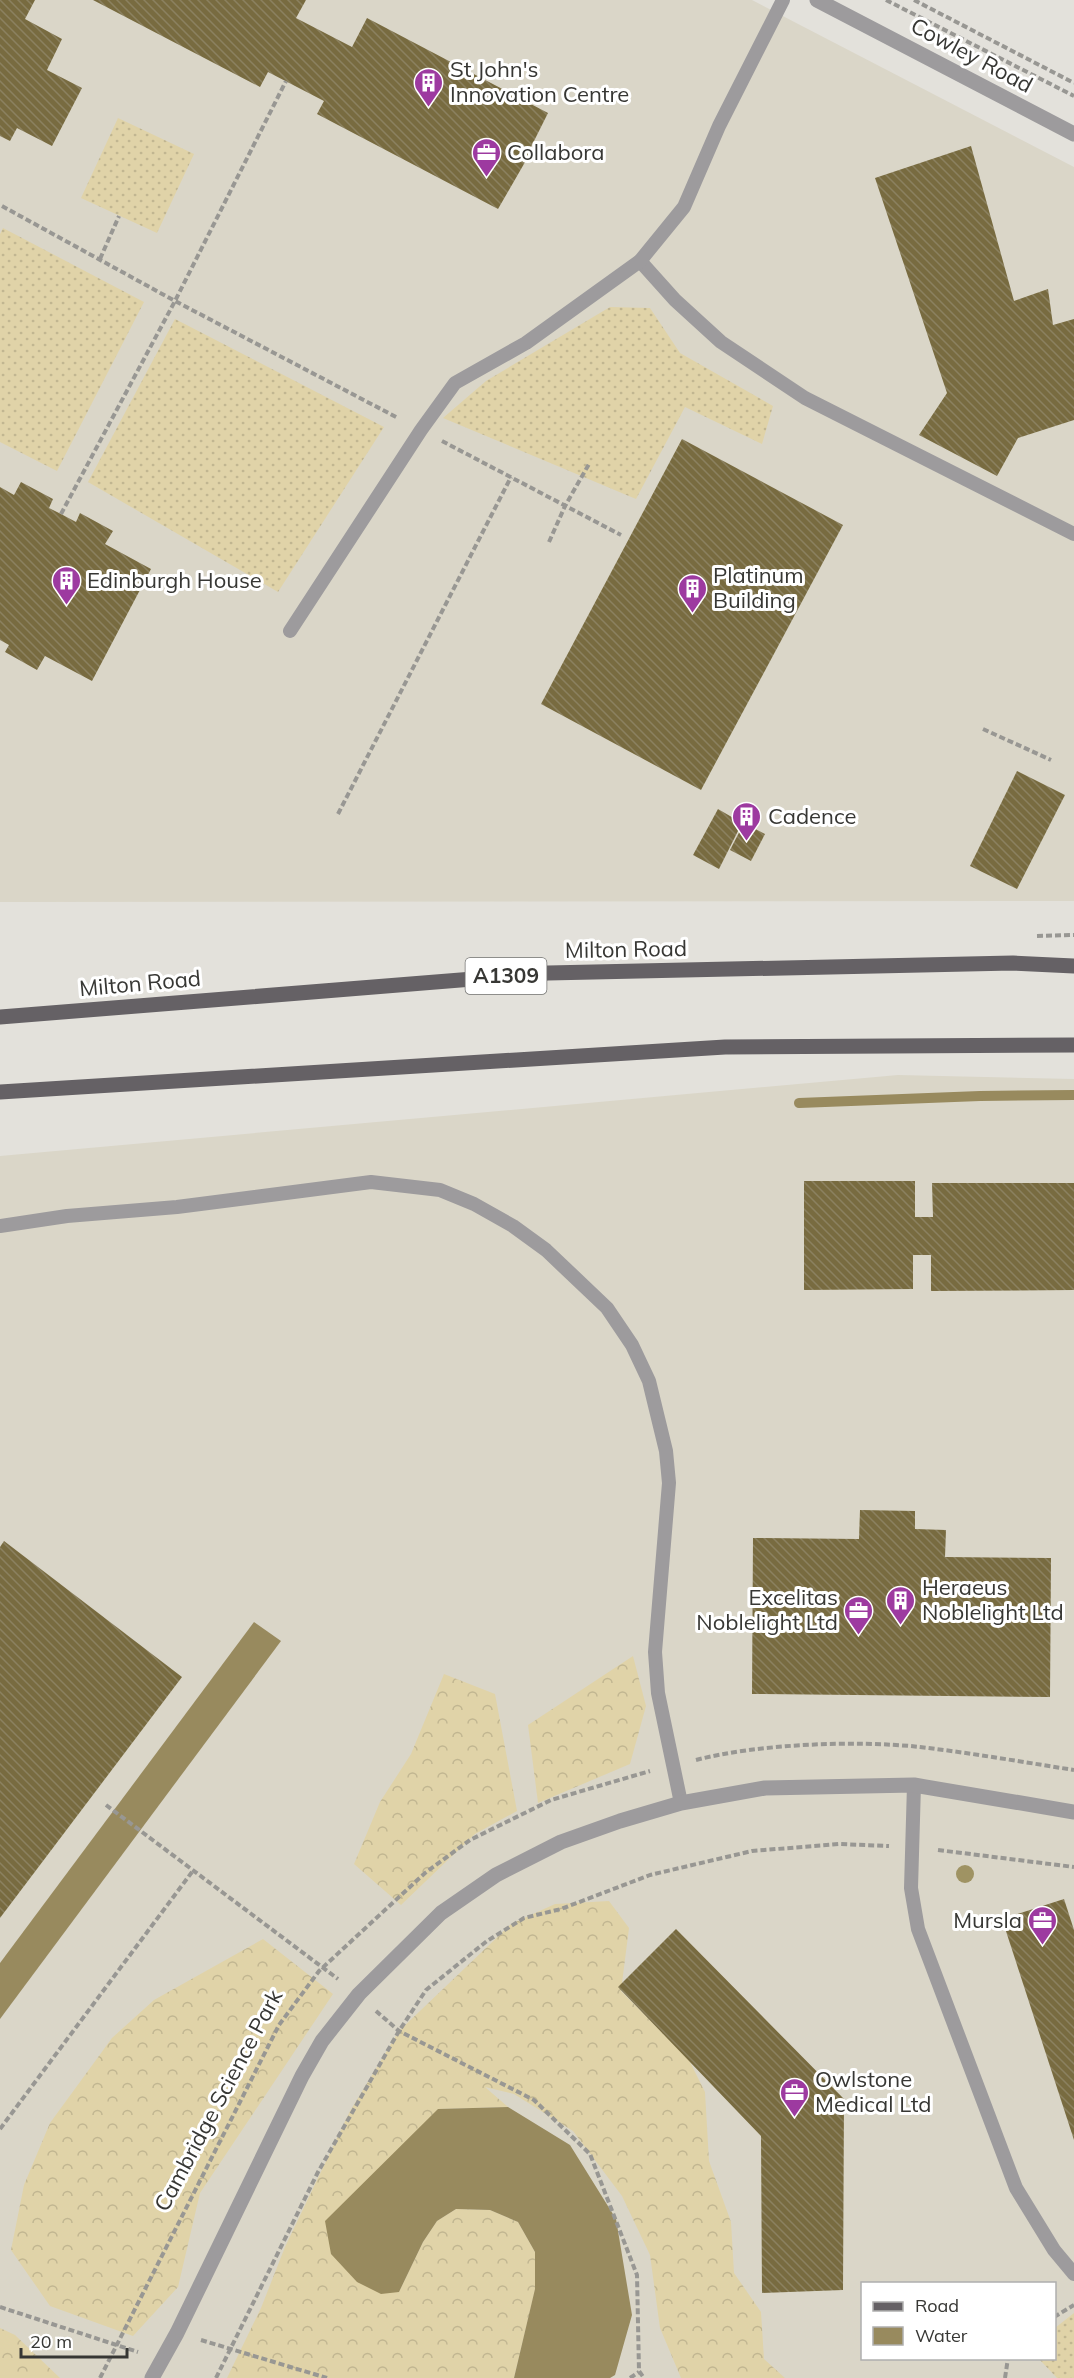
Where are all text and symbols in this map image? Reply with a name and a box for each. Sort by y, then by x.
street label: Cowley Road [906,11,1038,99]
place label: St John's Innovation Centre [450,55,629,108]
building icon: St John's Innovation Centre [413,66,445,108]
office icon: Collabora [470,136,502,178]
place label: Collabora [507,138,604,166]
place label: Platinum Building [713,561,804,614]
building icon: Edinburgh House [50,564,82,606]
place label: Edinburgh House [87,566,262,594]
building icon: Platinum Building [676,572,708,614]
building icon: Cadence [731,800,763,842]
place label: Cadence [768,802,857,830]
street label: Milton Road [565,934,687,964]
road number: A1309 [466,958,546,994]
street label: Milton Road [78,964,202,1002]
place label: Heraeus Noblelight Ltd [922,1573,1064,1626]
place label: Excelitas Noblelight Ltd [696,1583,838,1636]
building icon: Heraeus Noblelight Ltd [885,1584,917,1626]
office icon: Excelitas Noblelight Ltd [843,1594,875,1636]
office icon: Mursla [1027,1904,1059,1946]
place label: Mursla [953,1906,1022,1934]
street label: Cambridge Science Park [148,1984,289,2216]
place label: Owlstone Medical Ltd [815,2065,932,2118]
office icon: Owlstone Medical Ltd [778,2076,810,2118]
legend [861,2282,1056,2360]
text: Road [915,2294,959,2317]
scale bar [21,2321,128,2359]
text: Water [915,2324,968,2347]
text: 20 m [30,2330,72,2353]

